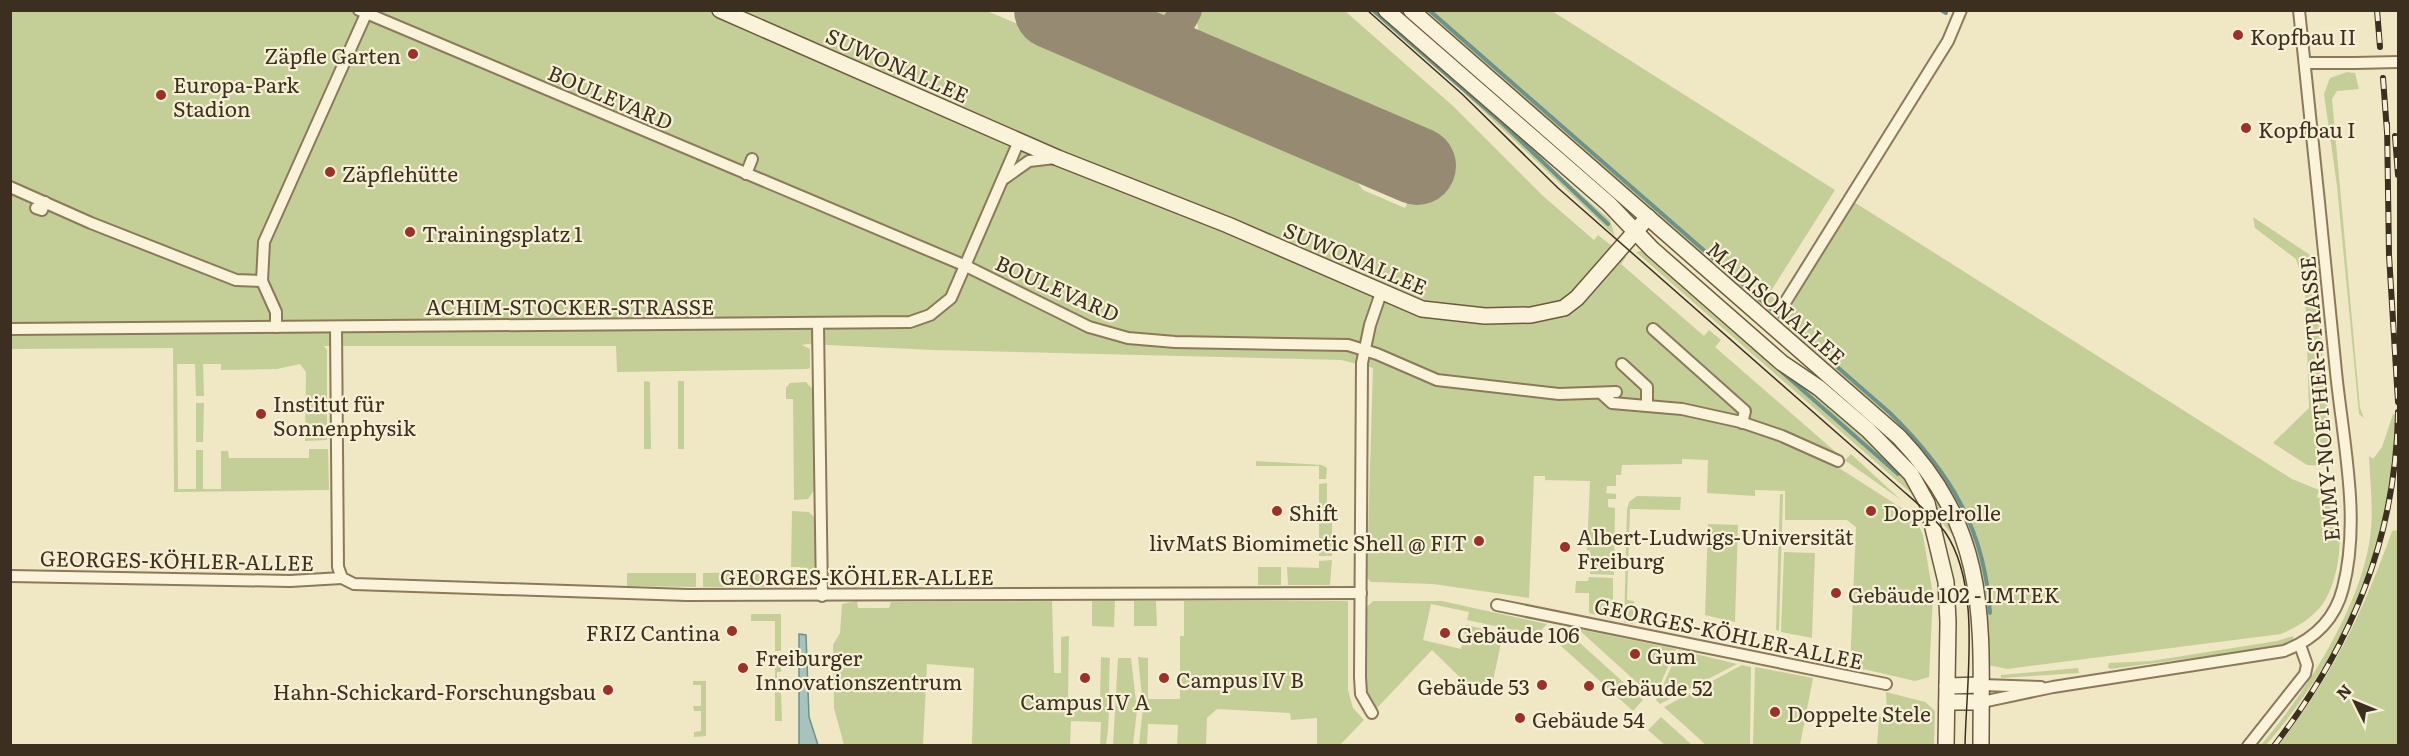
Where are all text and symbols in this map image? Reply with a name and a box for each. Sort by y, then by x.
street label: SUWONALLEE [822,19,974,109]
place label: Kopfbau II [2250,20,2356,51]
marker: Kopfbau II [2231,28,2245,42]
place label: Zäpfle Garten [265,39,401,70]
marker: Zäpfle Garten [406,47,420,61]
street label: BOULEVARD [544,56,678,136]
place label: Europa-Park Stadion [173,68,299,123]
marker: Europa-Park Stadion [154,88,168,102]
place label: Kopfbau I [2258,113,2356,144]
marker: Kopfbau I [2239,121,2253,135]
place label: Zäpflehütte [342,157,458,188]
marker: Zäpflehütte [323,165,337,179]
street label: SUWONALLEE [1279,213,1433,301]
place label: Trainingsplatz 1 [422,217,583,248]
marker: Trainingsplatz 1 [403,225,417,239]
street label: MADISONALLEE [1701,233,1853,371]
street label: BOULEVARD [991,246,1125,328]
street label: EMMY-NOETHER-STRASSE [2290,255,2346,543]
street label: ACHIM-STOCKER-STRASSE [426,290,714,321]
place label: Institut für Sonnenphysik [273,387,416,442]
marker: Institut für Sonnenphysik [254,407,268,421]
place label: Shift [1289,496,1338,527]
place label: Doppelrolle [1883,496,2001,527]
marker: Shift [1270,504,1284,518]
marker: Doppelrolle [1864,504,1878,518]
place label: Albert-Ludwigs-Universität Freiburg [1577,520,1854,575]
place label: livMatS Biomimetic Shell @ FIT [1149,526,1467,557]
marker: livMatS Biomimetic Shell @ FIT [1472,534,1486,548]
marker: Albert-Ludwigs-Universität Freiburg [1558,540,1572,554]
street label: GEORGES-KÖHLER-ALLEE [40,541,314,577]
street label: GEORGES-KÖHLER-ALLEE [720,560,994,591]
place label: Gebäude 102 - IMTEK [1848,578,2060,609]
marker: Gebäude 102 - IMTEK [1829,586,1843,600]
street label: GEORGES-KÖHLER-ALLEE [1592,588,1866,676]
place label: FRIZ Cantina [586,616,721,647]
place label: Gebäude 106 [1457,618,1580,649]
marker: FRIZ Cantina [725,624,739,638]
marker: Gebäude 106 [1438,626,1452,640]
place label: Gum [1647,639,1696,670]
place label: Freiburger Innovationszentrum [755,641,962,696]
marker: Gum [1628,647,1642,661]
marker: Freiburger Innovationszentrum [736,661,750,675]
place label: Campus IV B [1176,663,1304,694]
place label: Gebäude 53 [1417,670,1530,701]
marker: Campus IV A [1078,671,1092,685]
marker: Campus IV B [1157,671,1171,685]
place label: Gebäude 52 [1601,671,1713,702]
north arrow [2325,672,2385,732]
place label: Hahn-Schickard-Forschungsbau [273,675,596,706]
marker: Gebäude 53 [1535,678,1549,692]
text: N [2330,678,2357,704]
marker: Gebäude 52 [1582,679,1596,693]
marker: Hahn-Schickard-Forschungsbau [601,683,615,697]
place label: Campus IV A [1020,685,1150,716]
place label: Doppelte Stele [1787,697,1931,728]
place label: Gebäude 54 [1532,703,1645,734]
marker: Doppelte Stele [1768,705,1782,719]
marker: Gebäude 54 [1513,711,1527,725]

